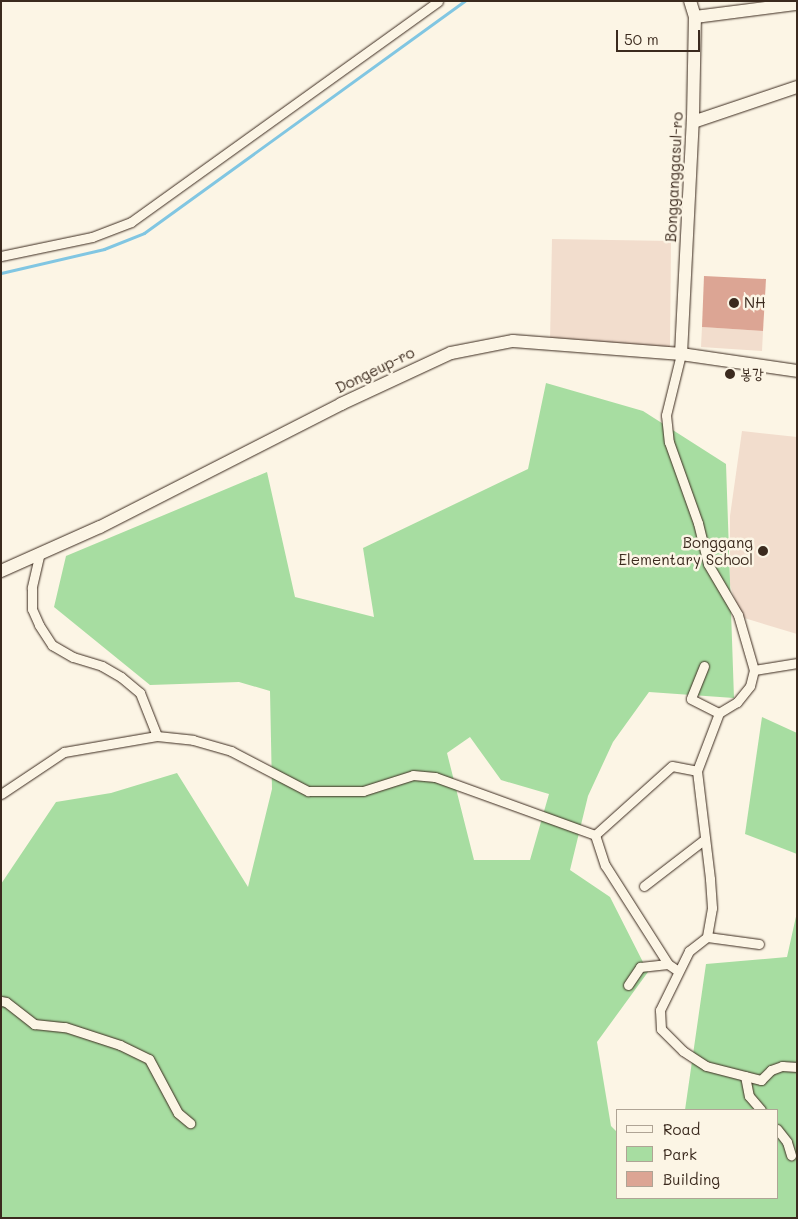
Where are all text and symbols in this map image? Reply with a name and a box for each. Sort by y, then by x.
scale bar [618,20,702,52]
text: 50 m [624,29,659,49]
street label: Bongganggasul-ro [662,111,686,243]
place label: NH [744,294,766,312]
marker: NH [728,297,740,309]
street label: Dongeup-ro [333,343,417,397]
place label: 봉강 [740,365,764,383]
marker: 봉강 [724,368,736,380]
place label: Bonggang Elementary School [618,533,753,568]
marker: Bonggang Elementary School [757,545,769,557]
legend [616,1109,778,1199]
text: Road [663,1119,700,1139]
text: Park [663,1144,697,1164]
text: Building [663,1169,720,1189]

